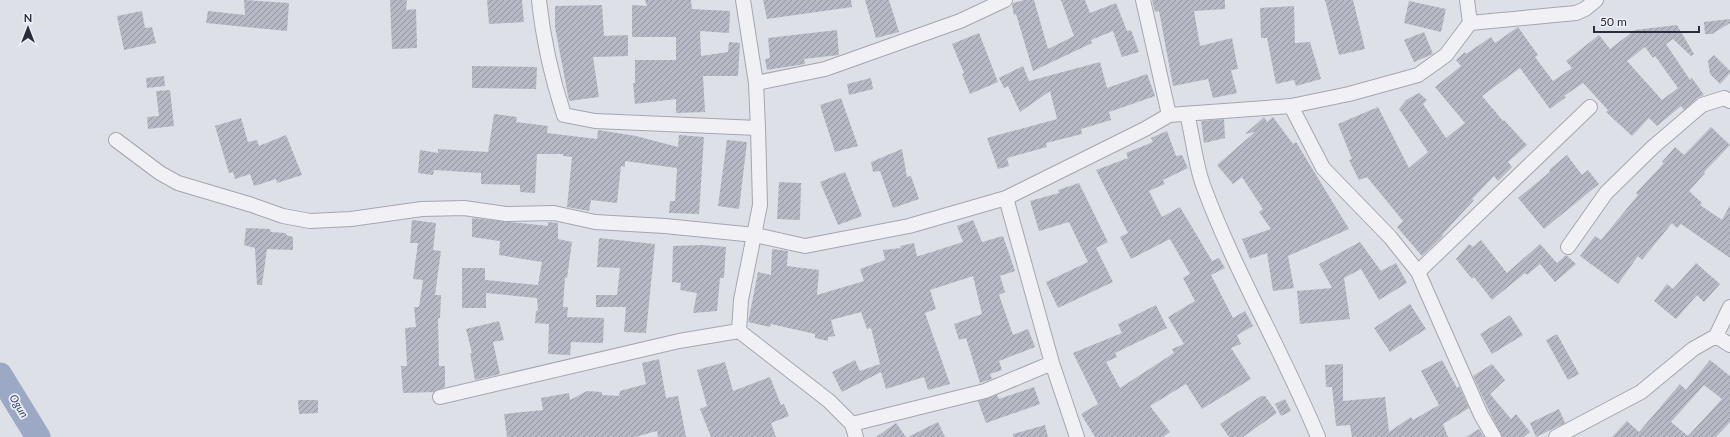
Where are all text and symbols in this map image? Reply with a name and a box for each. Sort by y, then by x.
north arrow [8,8,48,48]
scale bar [1594,8,1699,34]
text: N [24,11,32,24]
text: 50 m [1600,14,1627,29]
water label: Ogun [7,392,32,420]

